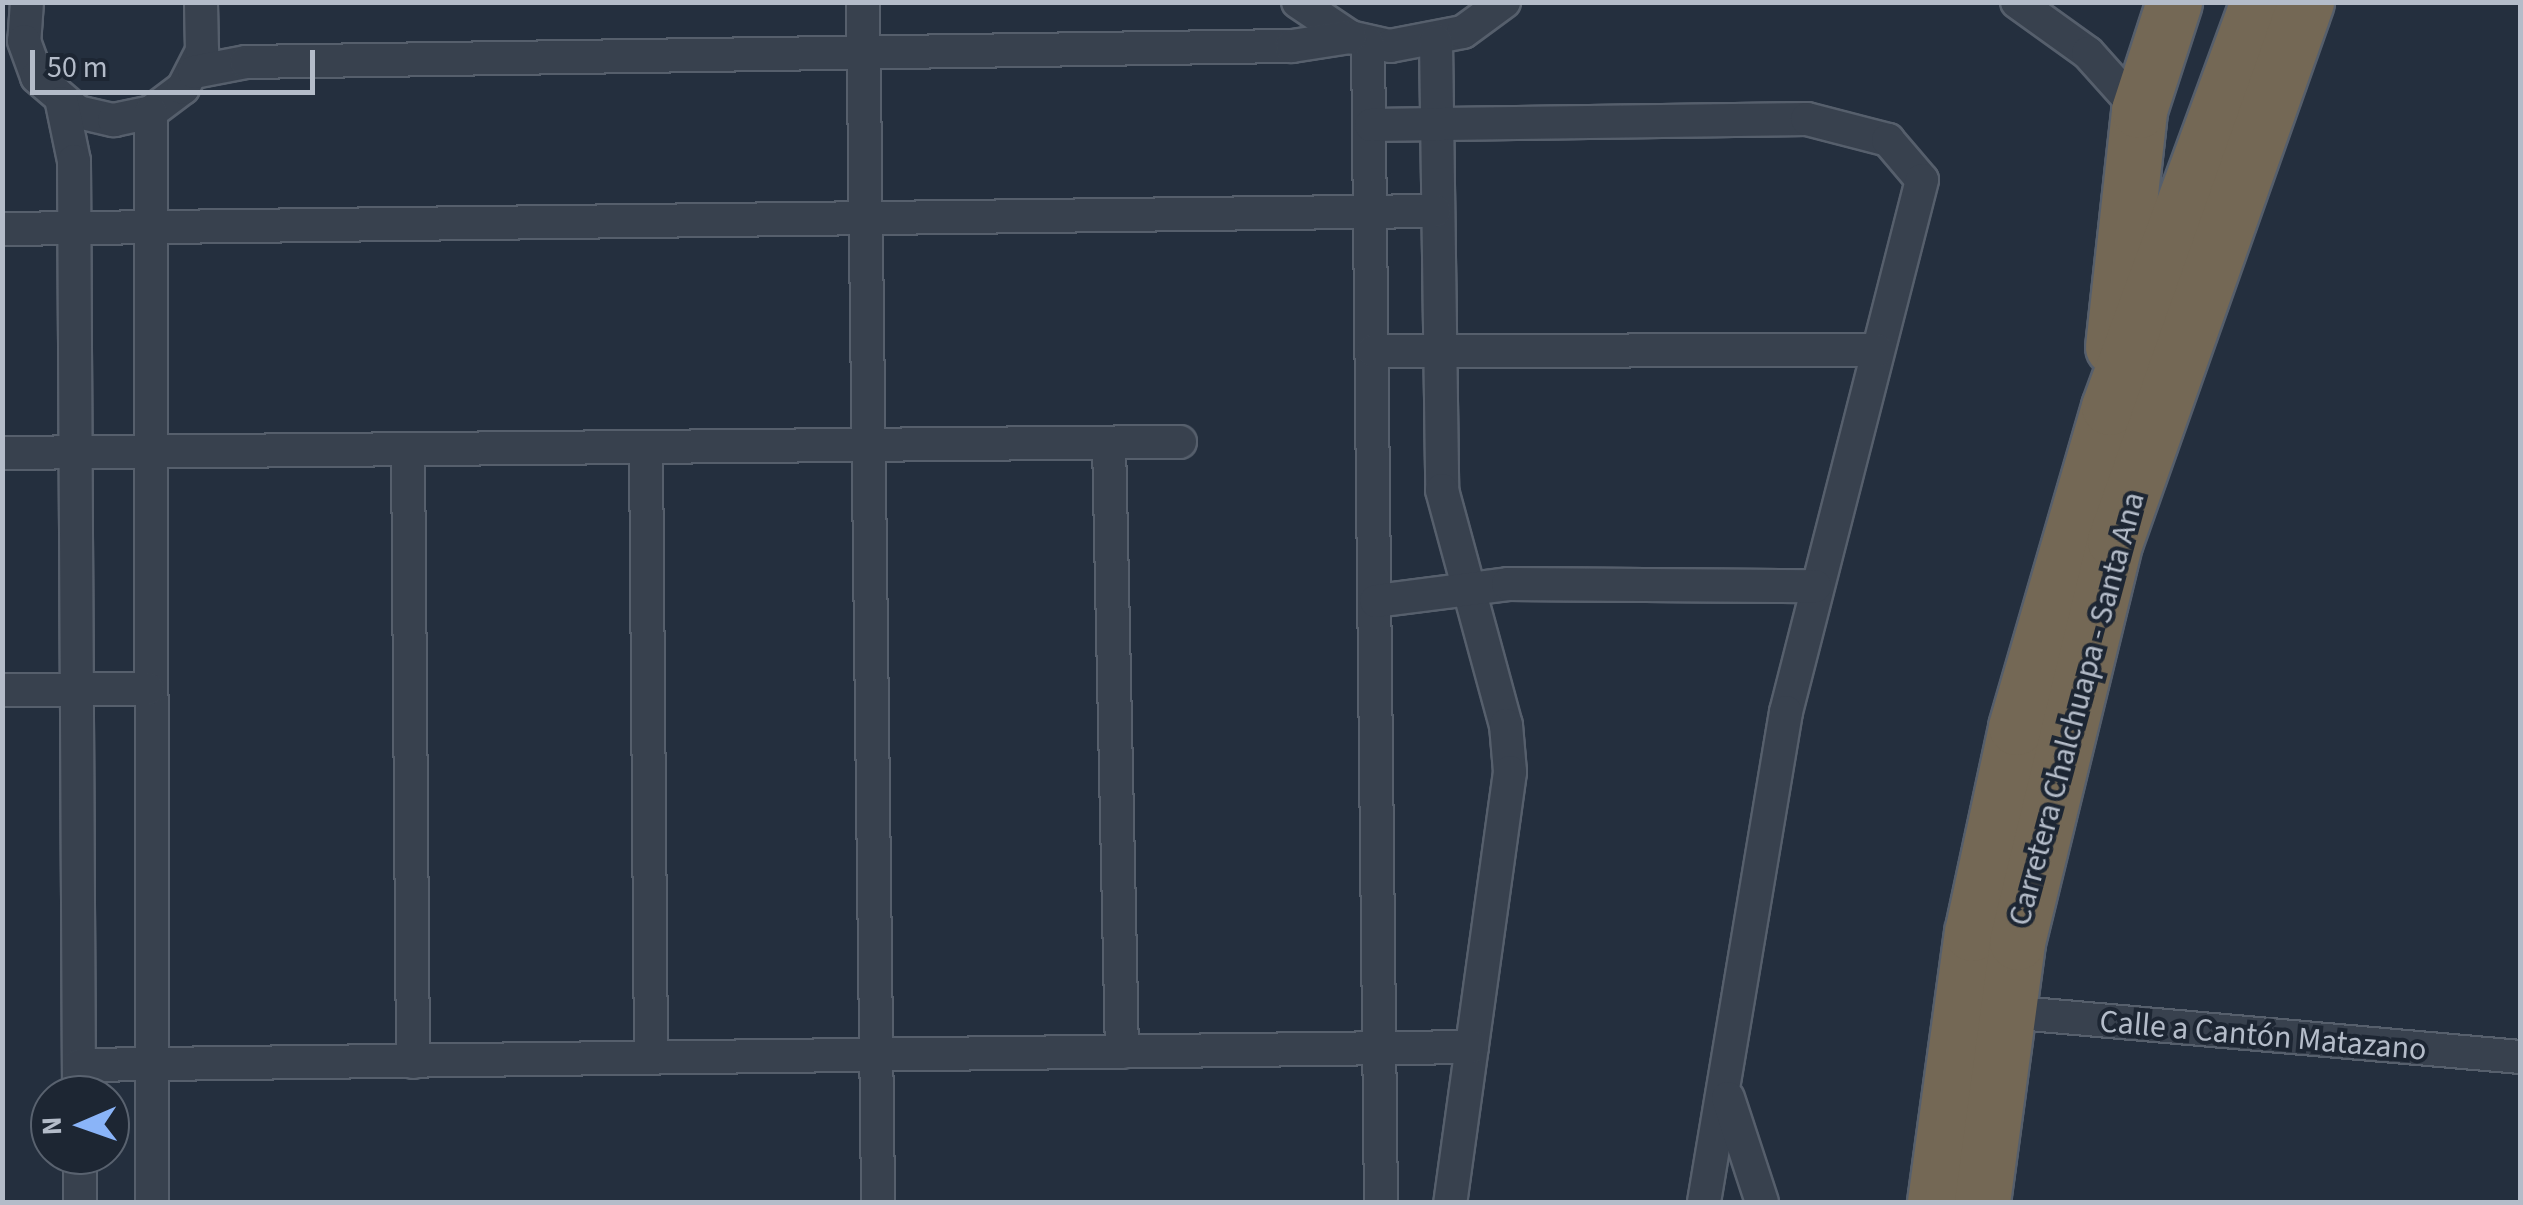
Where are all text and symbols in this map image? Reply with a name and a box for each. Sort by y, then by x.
scale bar [35,30,320,92]
text: 50 m [47,46,108,89]
street label: Carretera Chalchuapa - Santa Ana [2001,488,2153,930]
street label: Calle a Cantón Matazano [2098,1003,2428,1069]
north arrow [30,1075,130,1175]
text: N [32,1116,72,1136]

